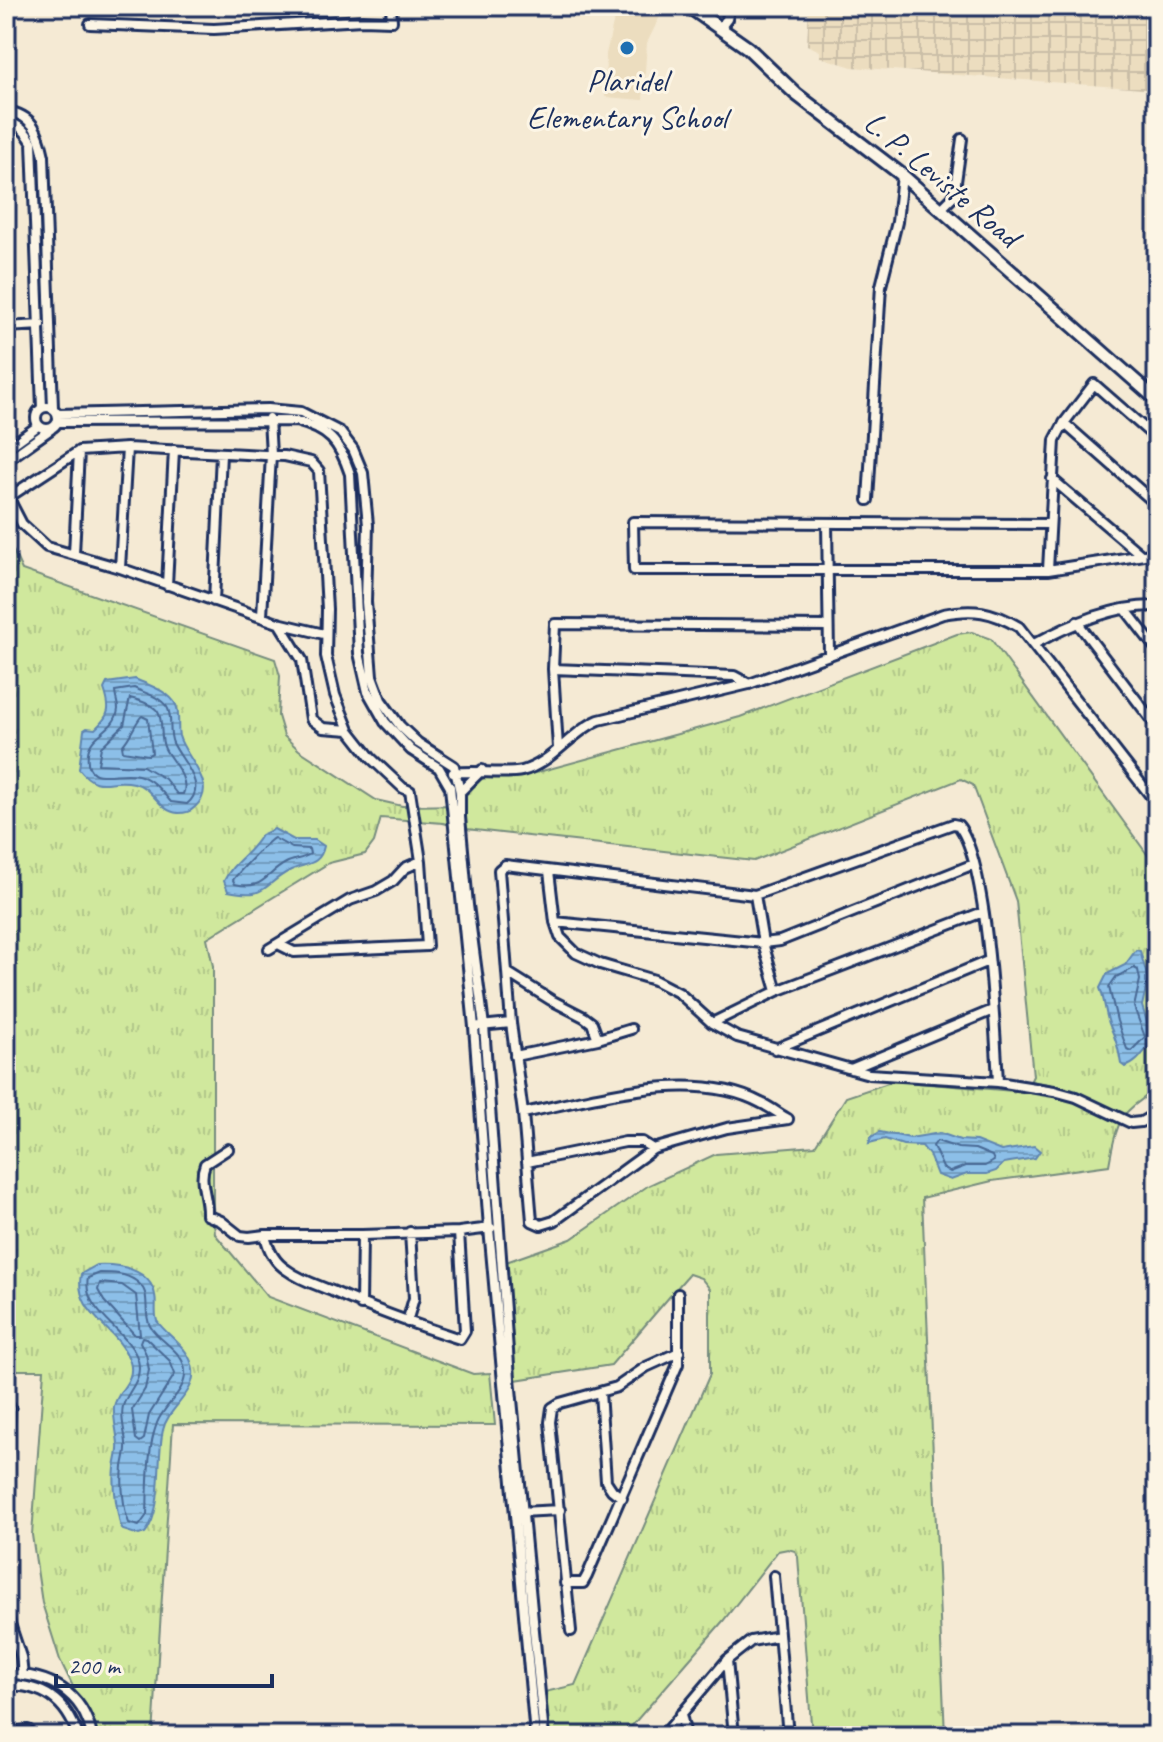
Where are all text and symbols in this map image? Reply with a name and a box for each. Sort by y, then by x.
marker: Plaridel Elementary School [618,39,636,57]
place label: Plaridel Elementary School [527,60,732,138]
street label: L. P. Leviste Road [856,102,1032,259]
scale bar [56,1638,272,1688]
text: 200 m [68,1651,122,1681]

